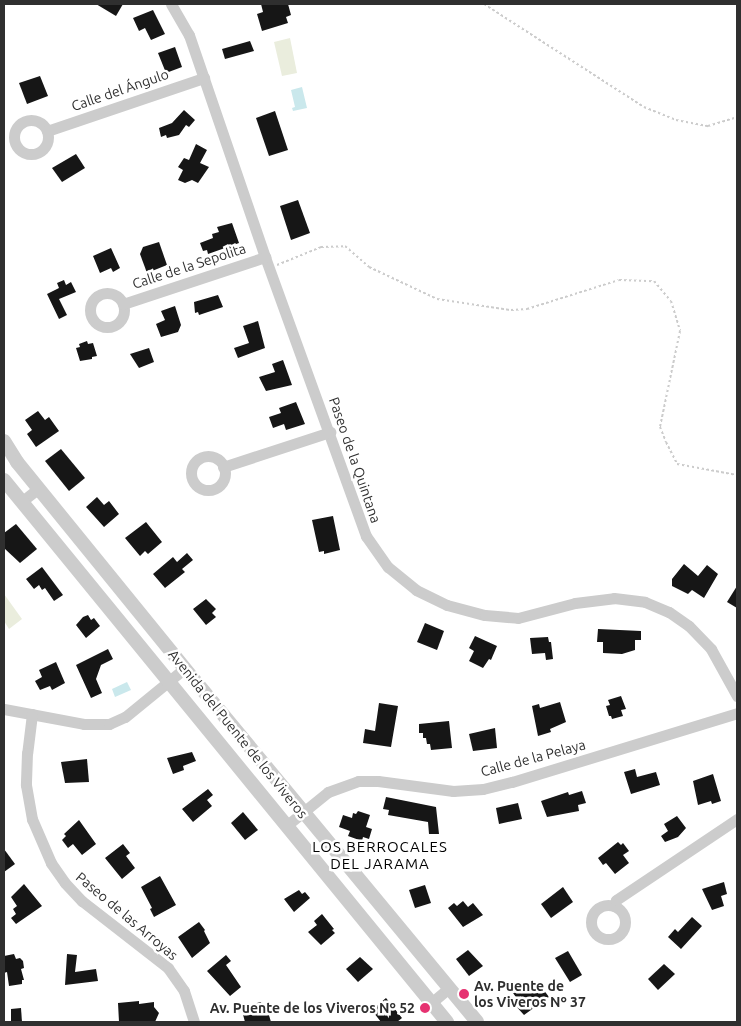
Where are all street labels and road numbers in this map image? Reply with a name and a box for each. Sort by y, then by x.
street label: Calle del Ángulo [69,65,171,115]
street label: Calle de la Sepolita [130,240,248,292]
street label: Paseo de la Quintana [326,395,384,525]
street label: Avenida del Puente de los Viveros [165,646,311,822]
street label: Calle de la Pelaya [479,736,587,780]
street label: Paseo de las Arroyas [73,868,181,964]

